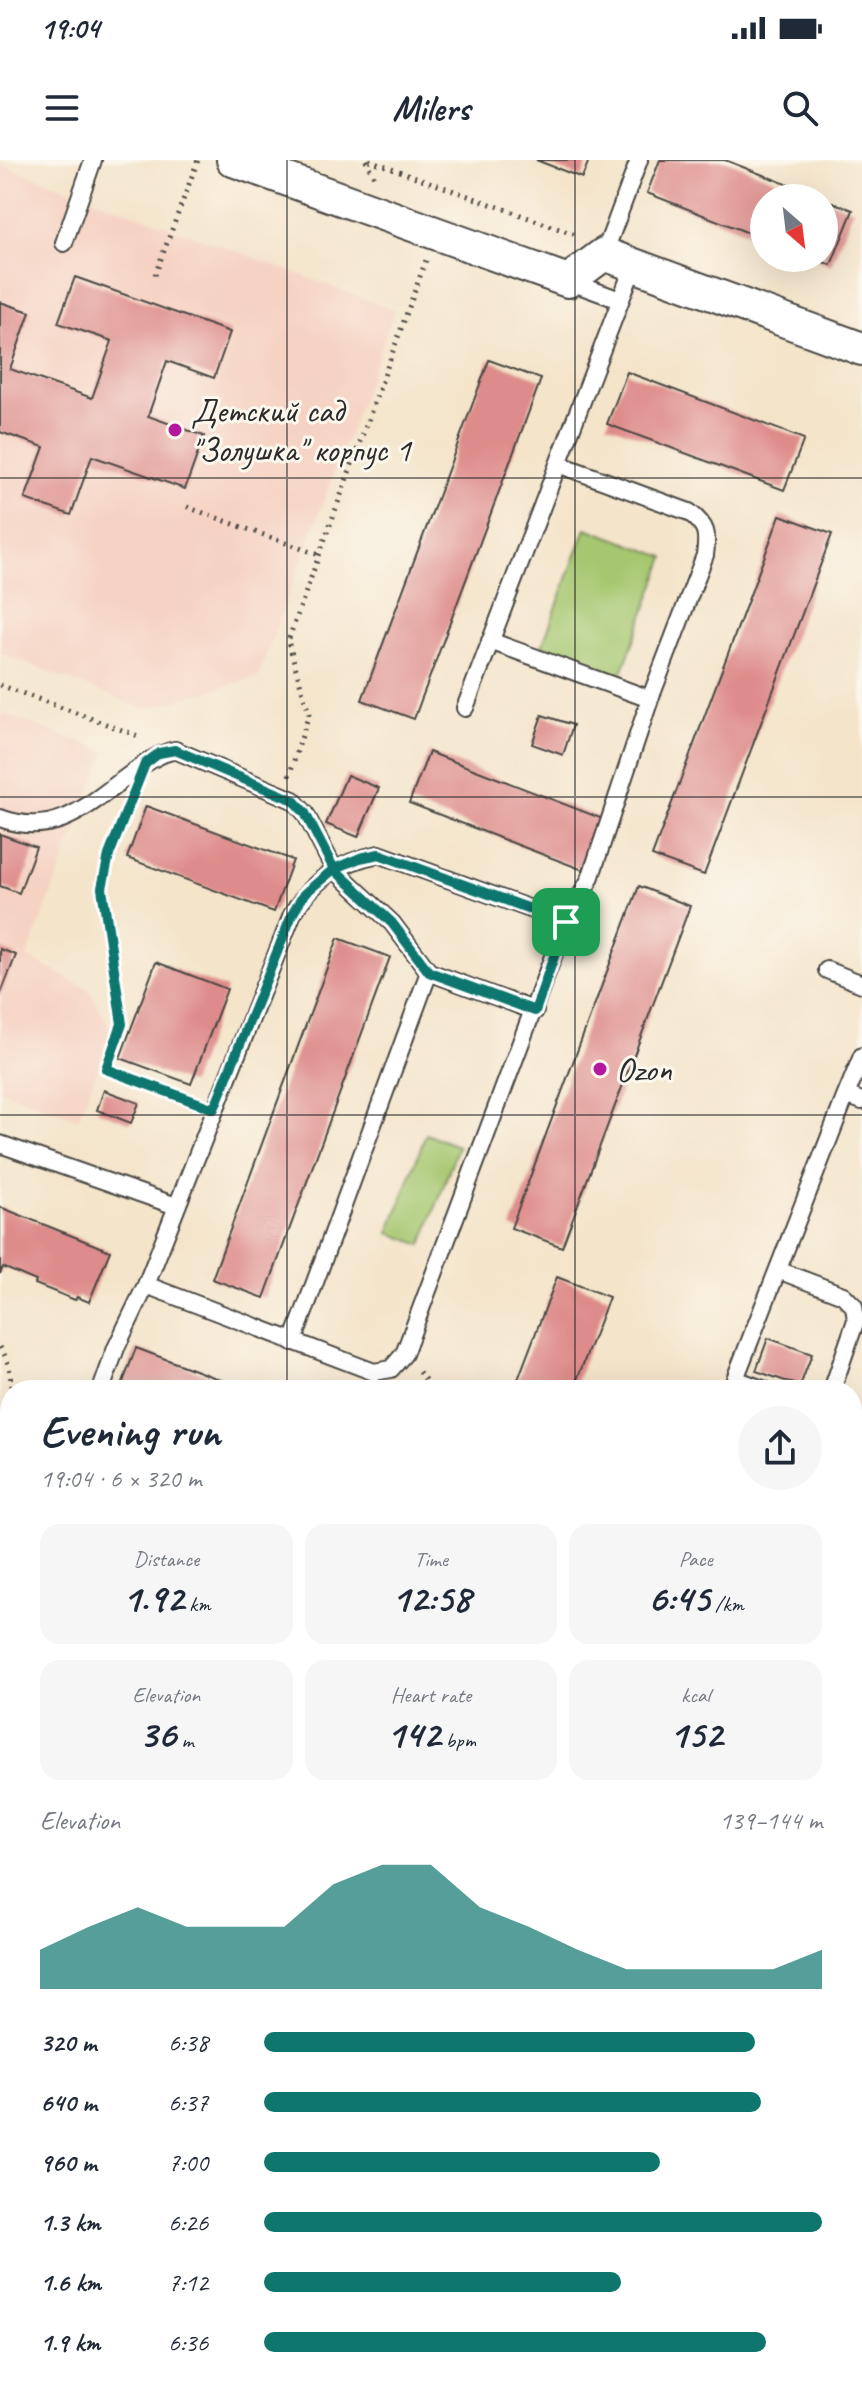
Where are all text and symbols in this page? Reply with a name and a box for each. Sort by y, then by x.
text: 19:04 [40,9,100,47]
text: Milers [392,85,470,131]
icon: menu [40,86,84,130]
icon: search [778,86,822,130]
north arrow [750,184,838,272]
map controls [750,184,838,272]
place label: Детский сад "Золушка" корпус 1 [191,389,412,471]
marker: Детский сад "Золушка" корпус 1 [166,421,184,439]
pin [532,888,600,956]
icon: arrive [544,900,588,944]
place label: Ozon [616,1048,673,1091]
marker: Ozon [591,1060,609,1078]
text: Evening run [40,1404,220,1459]
button: share [738,1406,822,1490]
text: 19:04 · 6 × 320 m [40,1462,201,1495]
text: Distance [134,1545,199,1573]
text: Time [414,1545,448,1573]
text: Pace [679,1545,713,1573]
text: 1.92 [122,1573,184,1623]
text: 12:58 [391,1573,471,1623]
text: 6:45 [648,1573,710,1623]
text: km [184,1590,210,1618]
text: /km [710,1590,744,1618]
text: Elevation [132,1681,200,1709]
text: Heart rate [391,1681,471,1709]
text: kcal [681,1681,710,1709]
text: 36 [139,1709,176,1759]
text: 142 [386,1709,440,1759]
text: 152 [669,1709,722,1759]
text: m [176,1726,194,1754]
text: bpm [440,1726,476,1754]
text: Elevation [40,1804,120,1837]
text: 139–144 m [719,1804,822,1837]
text: 320 m [40,2026,96,2059]
text: 6:38 [168,2026,208,2059]
text: 640 m [40,2086,97,2119]
text: 6:37 [168,2086,208,2119]
text: 960 m [40,2146,96,2179]
text: 7:00 [168,2146,208,2179]
text: 1.3 km [40,2206,100,2239]
text: 6:26 [168,2206,208,2239]
text: 1.6 km [40,2266,101,2299]
text: 7:12 [168,2266,208,2299]
text: 1.9 km [40,2326,100,2359]
text: 6:36 [168,2326,208,2359]

